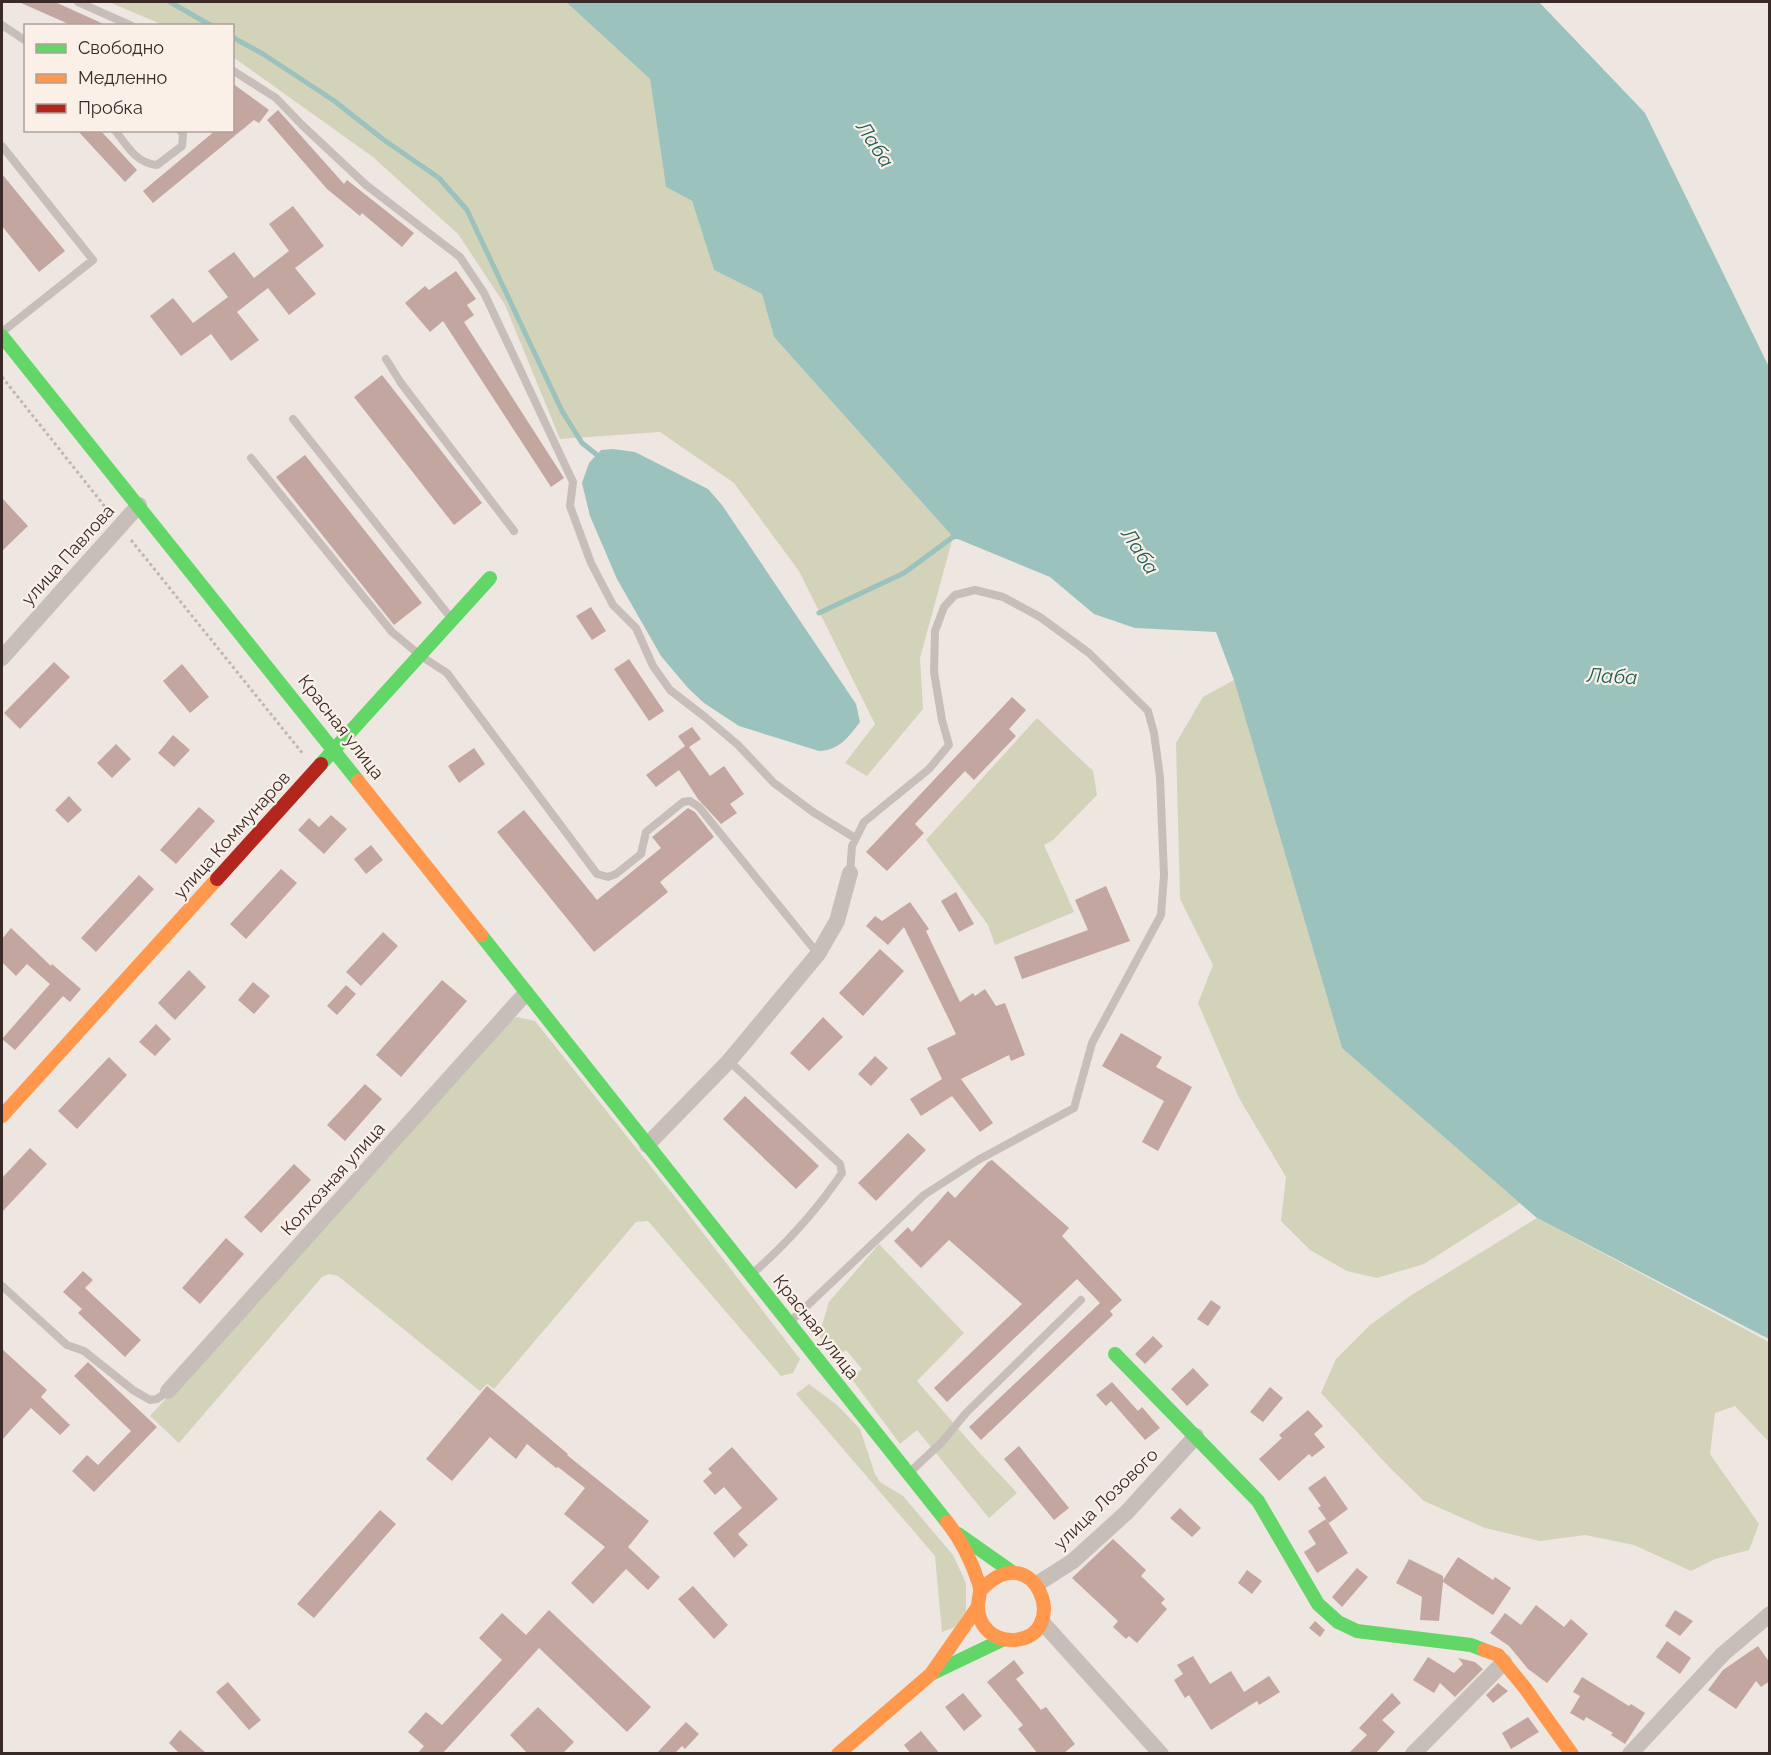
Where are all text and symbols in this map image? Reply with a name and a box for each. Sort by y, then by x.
legend [24,24,234,132]
text: Свободно [78,37,164,58]
text: Медленно [78,67,167,88]
text: Пробка [78,97,143,118]
water label: Лаба [851,115,899,172]
street label: улица Павлова [17,500,118,609]
water label: Лаба [1116,522,1164,579]
water label: Лаба [1585,663,1638,689]
street label: Красная улица [294,670,389,783]
street label: улица Коммунаров [169,767,294,903]
street label: Колхозная улица [276,1118,389,1239]
street label: Красная улица [769,1270,864,1383]
street label: улица Лозового [1049,1443,1162,1554]

